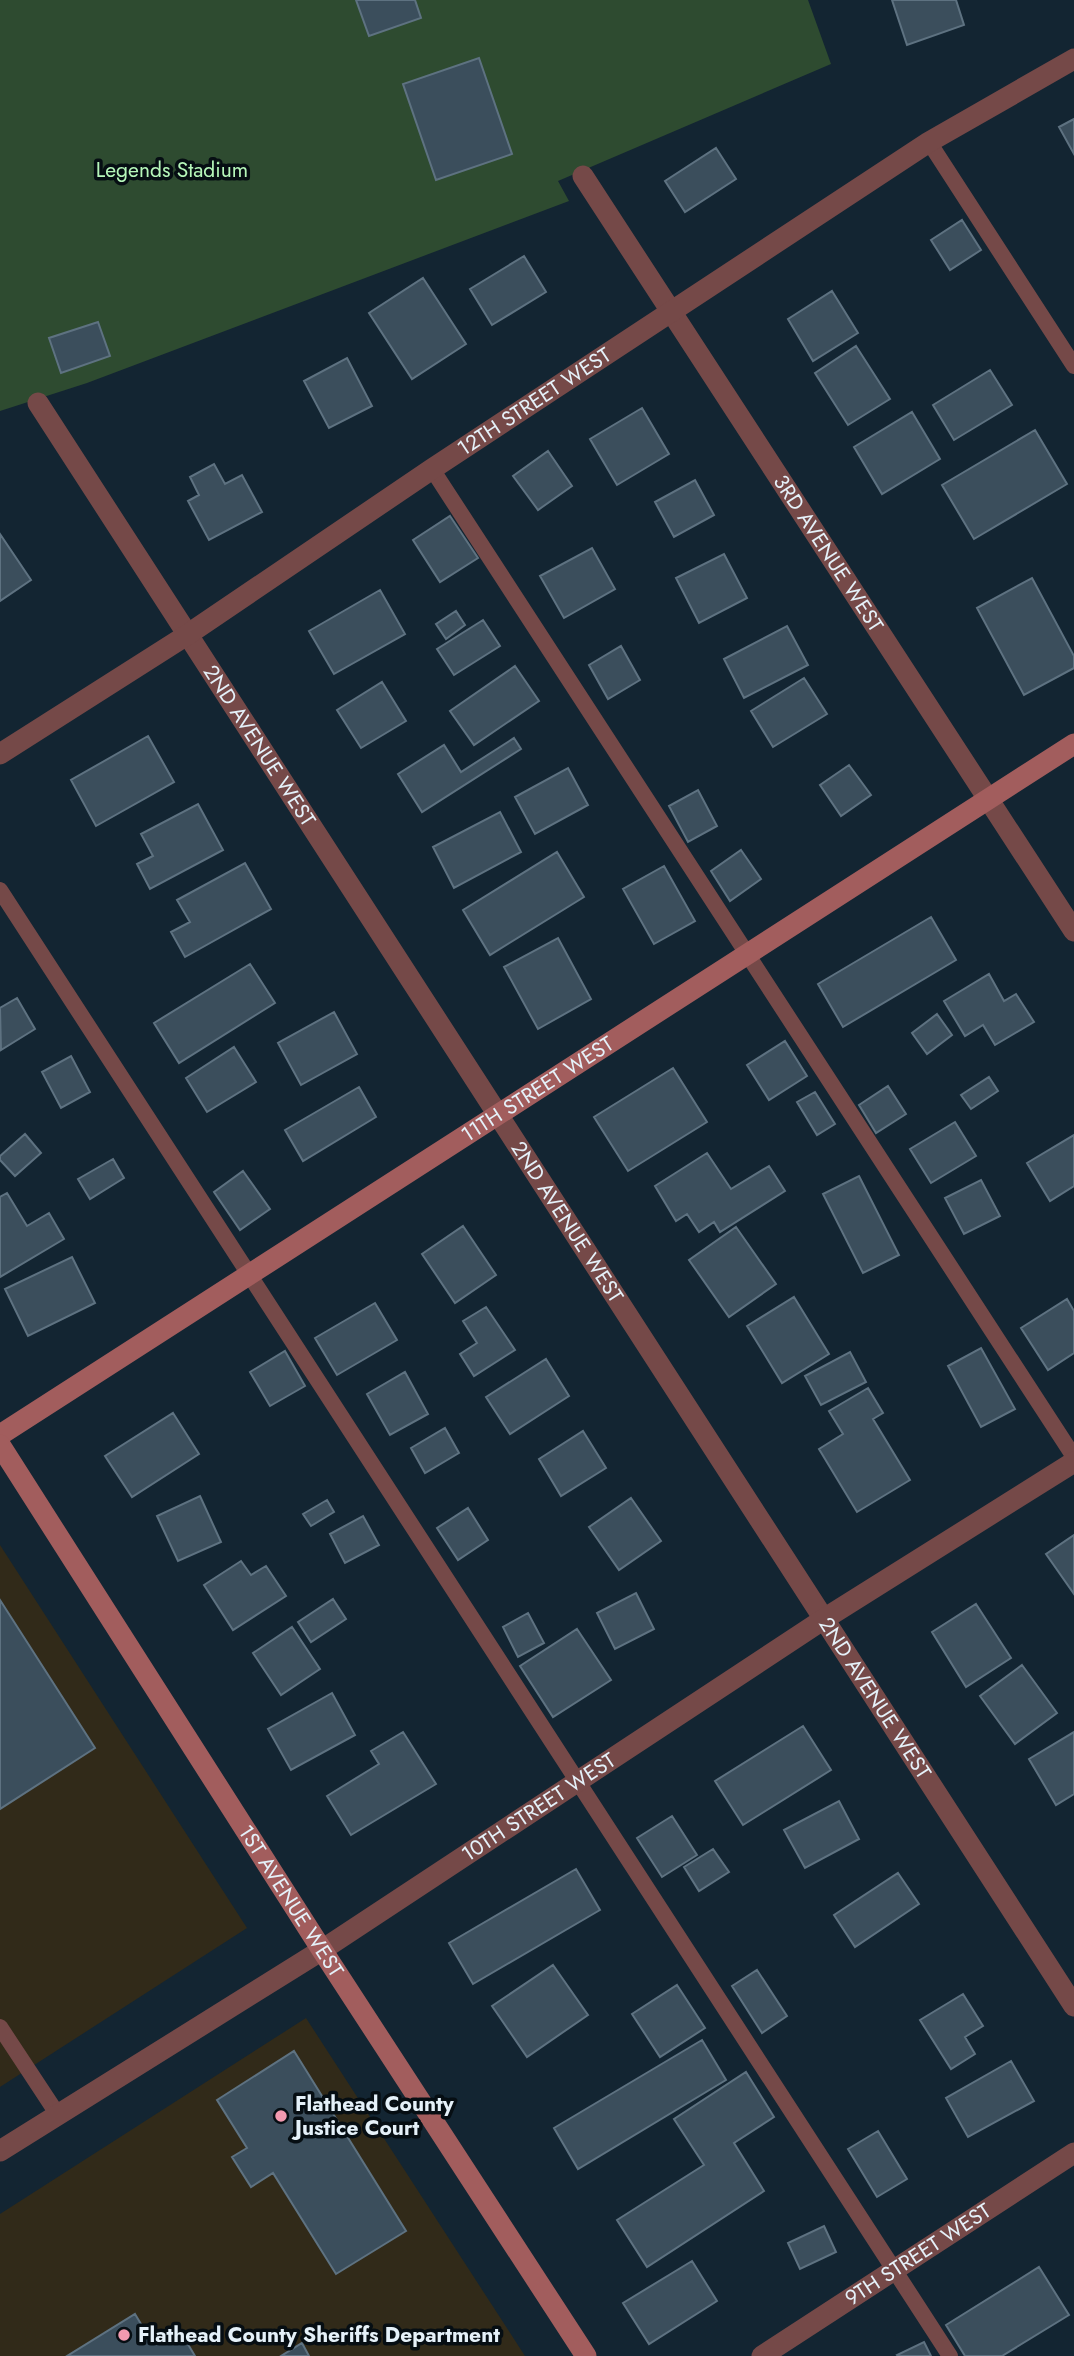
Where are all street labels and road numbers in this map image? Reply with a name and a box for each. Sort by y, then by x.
street label: 12TH STREET WEST [451,340,617,463]
street label: 3RD AVENUE WEST [766,469,891,638]
street label: 2ND AVENUE WEST [196,659,323,833]
street label: 11TH STREET WEST [455,1029,620,1149]
street label: 2ND AVENUE WEST [504,1135,631,1309]
street label: 2ND AVENUE WEST [812,1611,938,1785]
street label: 10TH STREET WEST [456,1745,622,1869]
street label: 1ST AVENUE WEST [231,1819,351,1983]
street label: 9TH STREET WEST [839,2196,997,2313]

